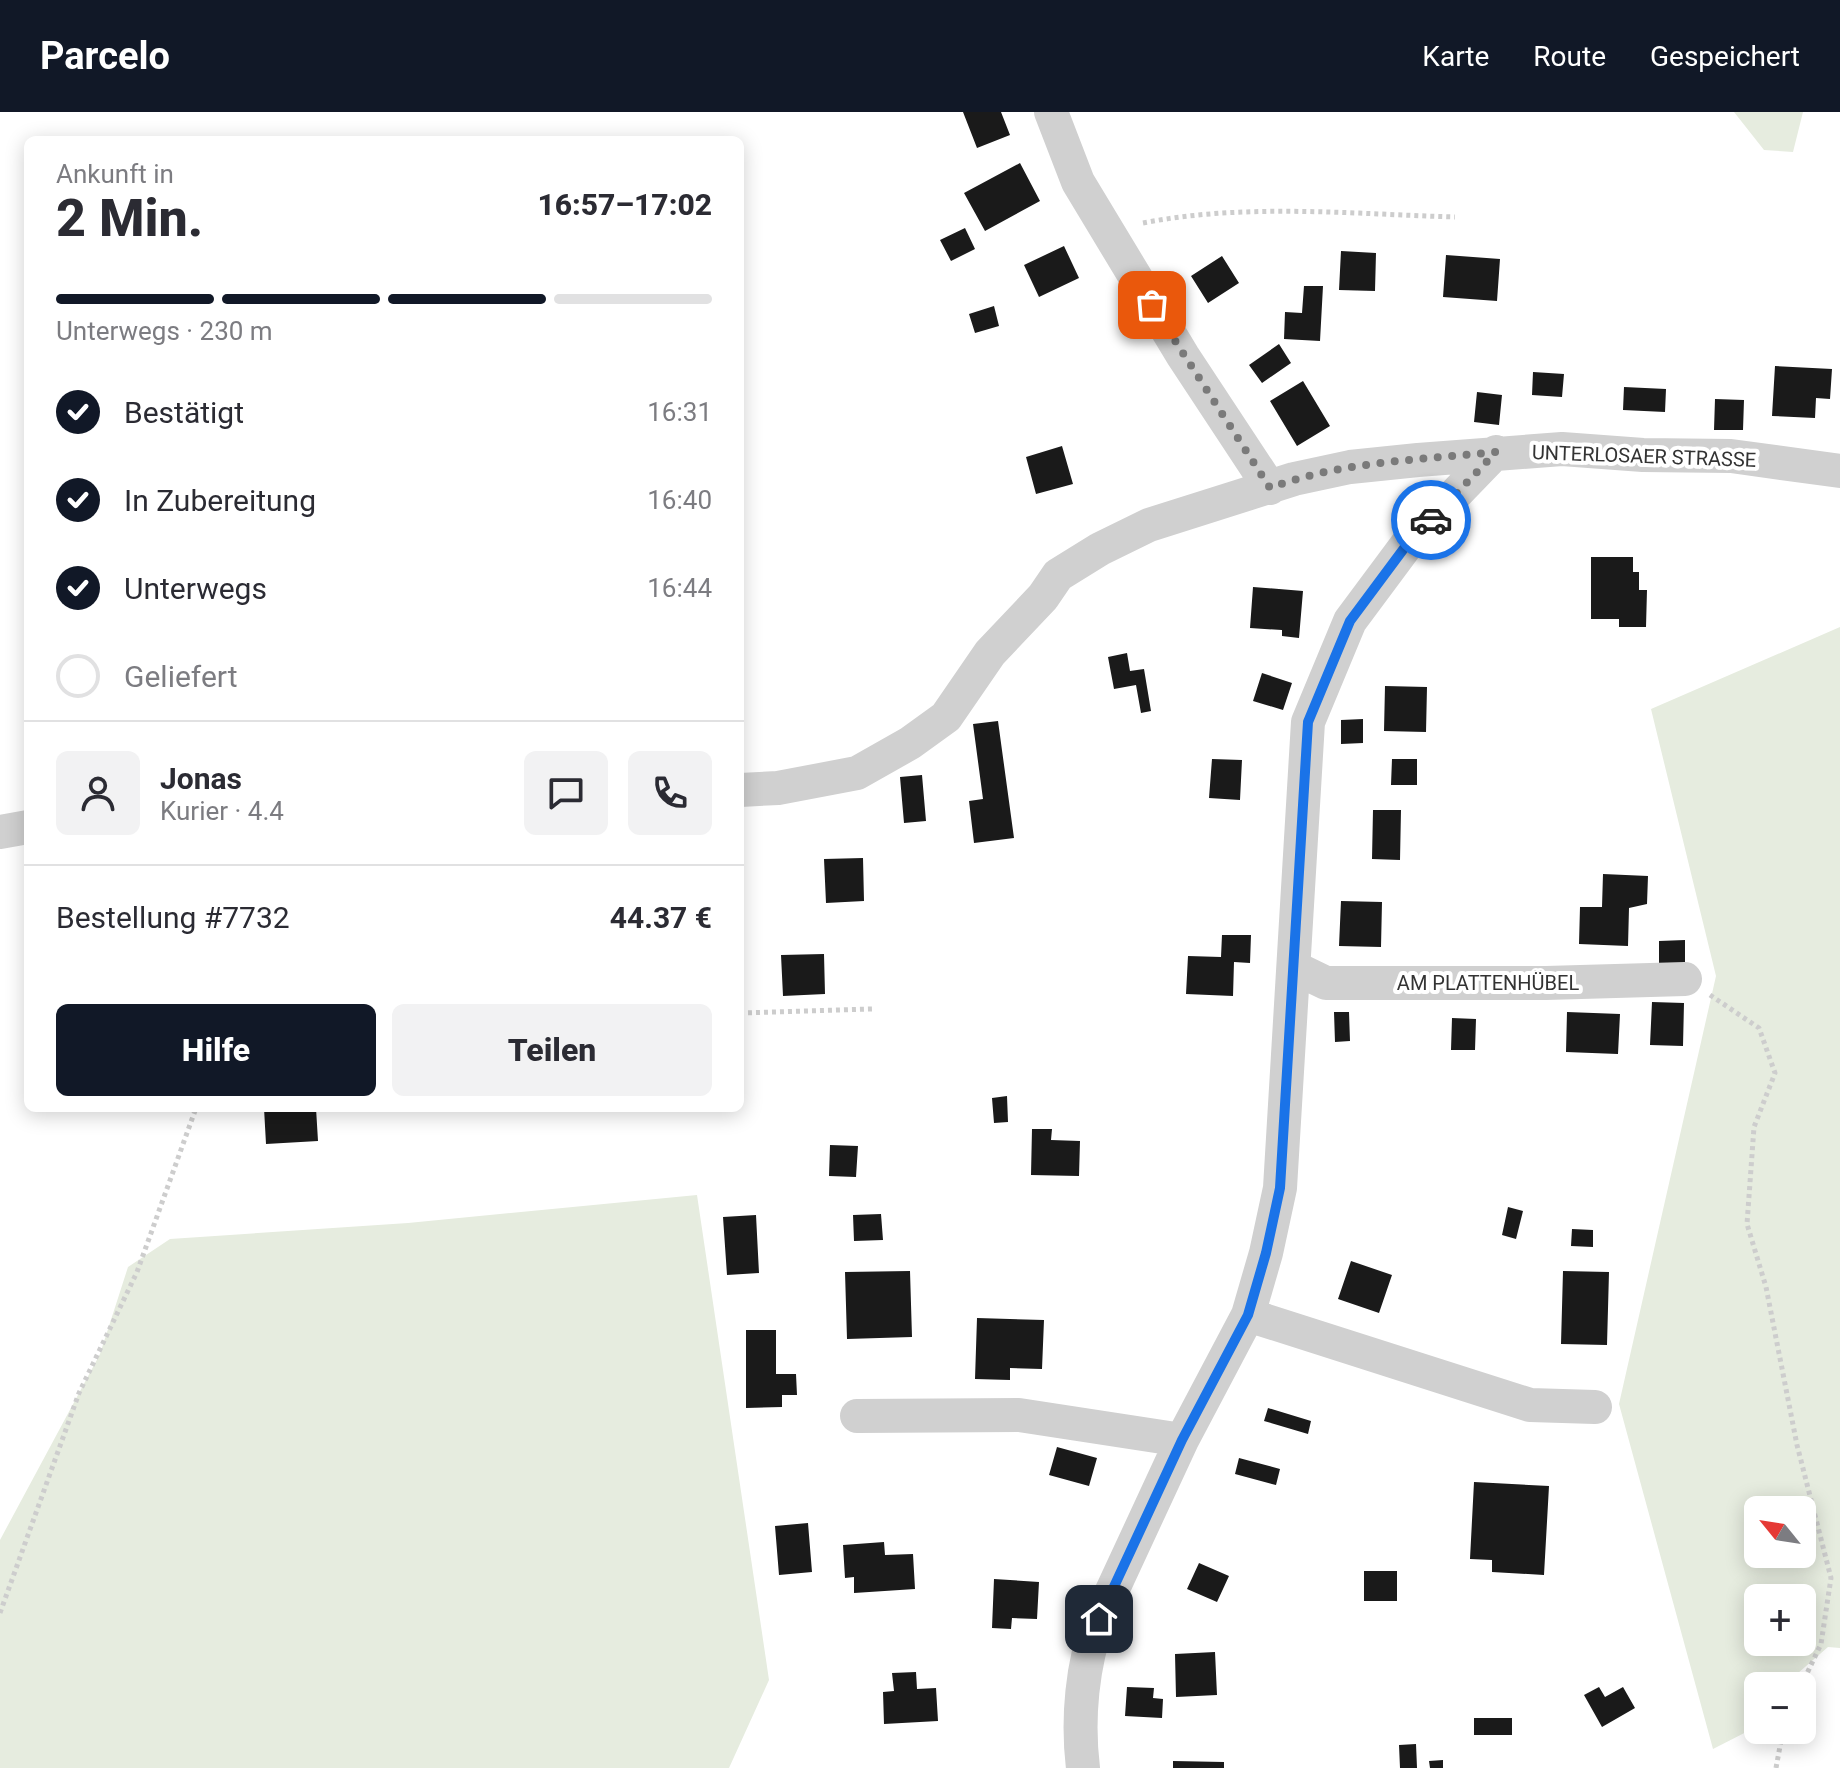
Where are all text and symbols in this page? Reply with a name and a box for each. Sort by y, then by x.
text: Parcelo [40,34,170,78]
text: Karte [1422,40,1489,73]
text: Route [1533,40,1606,73]
text: Gespeichert [1650,40,1800,73]
text: Ankunft in [56,159,174,189]
text: 16:57–17:02 [537,187,712,222]
text: 2 Min. [56,188,203,249]
pin [1118,271,1186,339]
icon: bag [1130,283,1174,327]
text: Unterwegs · 230 m [56,316,273,346]
icon: check [56,390,100,434]
text: Bestätigt [124,395,244,430]
text: 16:31 [647,397,712,427]
street label: UNTERLOSAER STRASSE [1531,440,1757,472]
icon: check [56,478,100,522]
courier [1391,480,1471,560]
text: In Zubereitung [124,483,316,518]
text: 16:40 [647,485,712,515]
icon: car [1409,498,1453,542]
icon: check [56,566,100,610]
text: Unterwegs [124,571,267,606]
text: 16:44 [647,573,712,603]
text: Geliefert [124,659,238,694]
button: person [56,751,140,835]
button: chat [524,751,608,835]
button: phone [628,751,712,835]
text: Jonas [160,761,242,796]
text: Kurier · 4.4 [160,796,284,826]
text: Bestellung #7732 [56,900,290,935]
text: 44.37 € [610,900,712,935]
street label: AM PLATTENHÜBEL [1397,971,1579,995]
button: Hilfe [56,1004,376,1096]
button: Teilen [392,1004,712,1096]
north arrow [1744,1496,1816,1568]
map controls [1744,1496,1816,1744]
button: + [1744,1584,1816,1656]
pin [1065,1585,1133,1653]
icon: home [1077,1597,1121,1641]
button: − [1744,1672,1816,1744]

